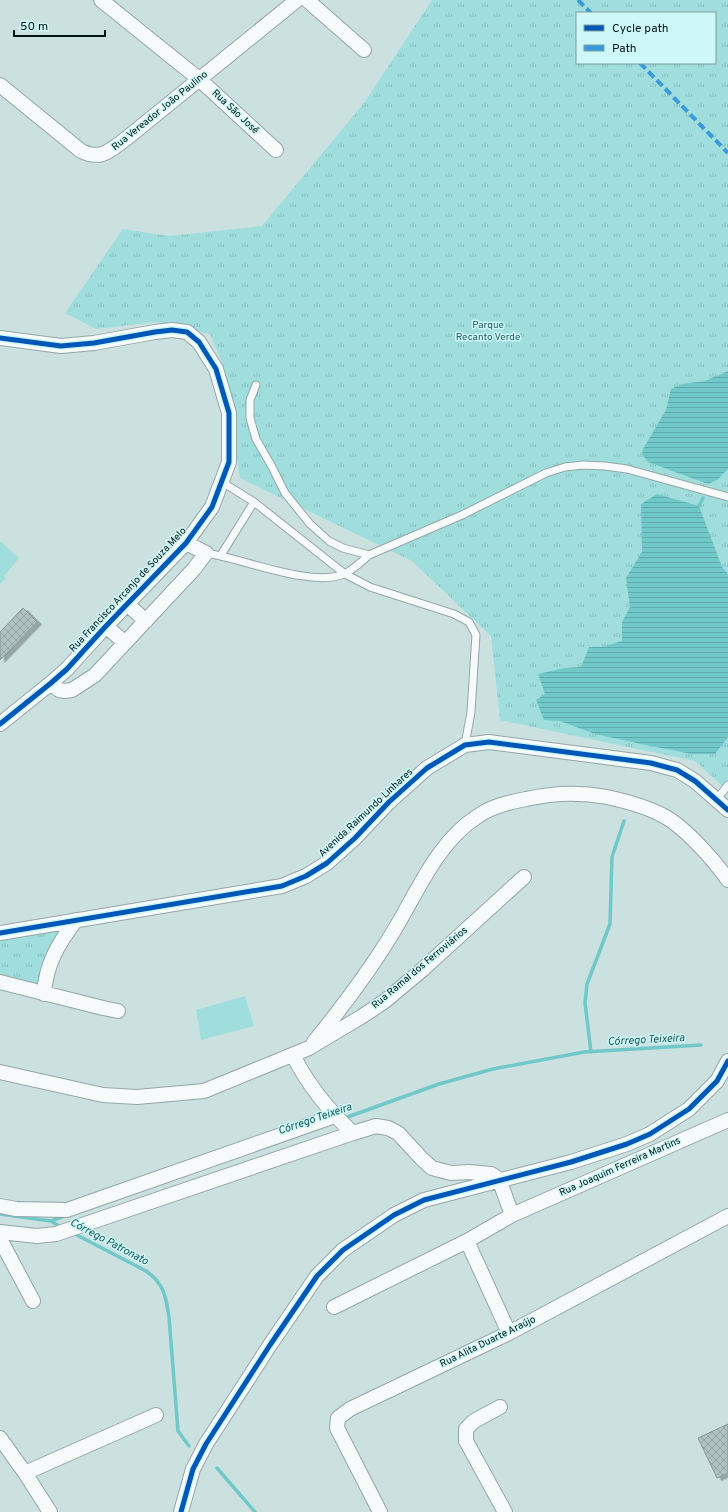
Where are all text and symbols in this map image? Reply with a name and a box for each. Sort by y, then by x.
scale bar [14,12,105,38]
legend [576,12,716,64]
text: 50 m [20,19,48,35]
text: Cycle path [612,21,669,37]
text: Path [612,41,637,57]
street label: Rua Vereador João Paulino [109,68,211,154]
street label: Rua São José [209,87,261,137]
park label: Parque Recanto Verde [456,319,520,344]
street label: Rua Francisco Arcanjo de Souza Melo [67,525,190,655]
street label: Avenida Raimundo Linhares [316,766,416,860]
street label: Rua Ramal dos Ferroviários [369,924,471,1012]
water label: Córrego Teixeira [607,1031,685,1049]
water label: Córrego Teixeira [276,1100,354,1138]
street label: Rua Joaquim Ferreira Martins [557,1134,683,1200]
water label: Córrego Patronato [67,1215,151,1269]
street label: Rua Alita Duarte Araújo [438,1313,538,1371]

